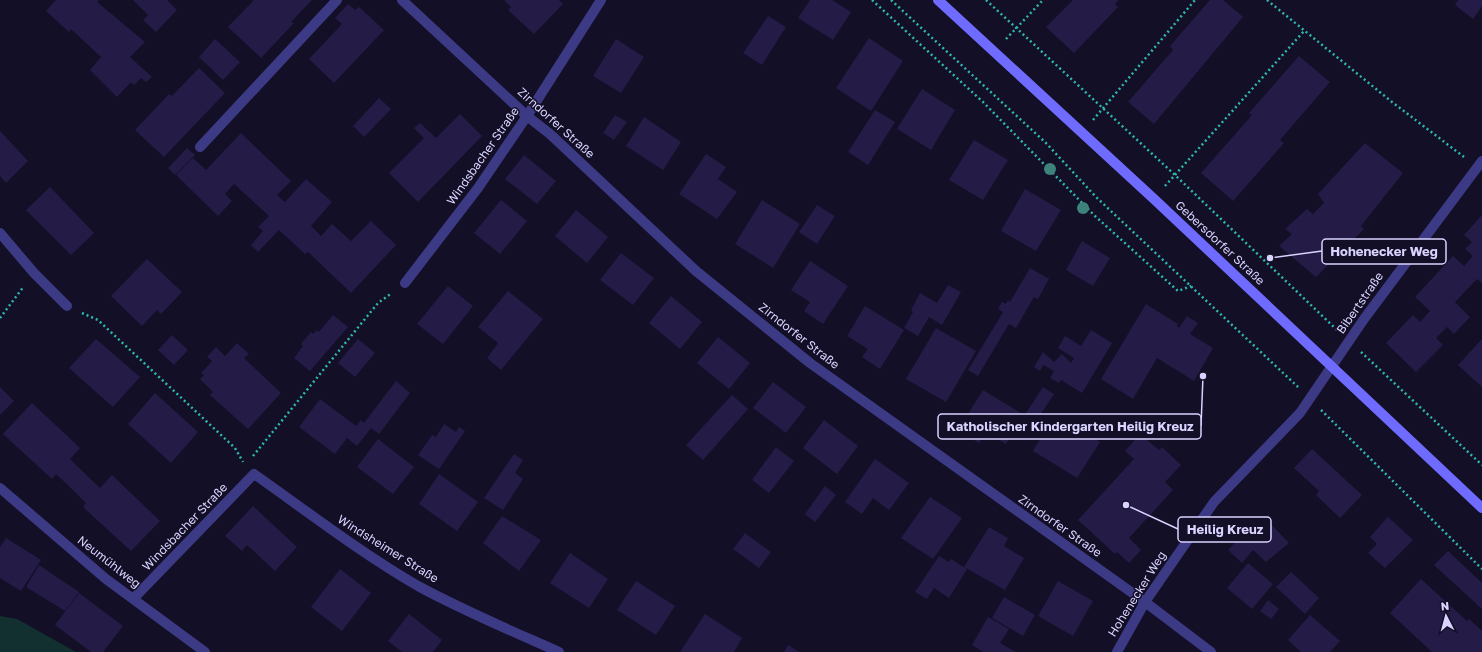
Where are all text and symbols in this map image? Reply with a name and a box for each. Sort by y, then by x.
street label: Zirndorfer Straße [515,84,598,161]
street label: Windsbacher Straße [443,104,522,208]
street label: Gebersdorfer Straße [1173,197,1268,288]
callout: Hohenecker Weg [1322,239,1446,264]
text: Hohenecker Weg [1330,243,1438,259]
street label: Bibertstraße [1333,269,1386,336]
street label: Zirndorfer Straße [756,299,843,372]
callout: Katholischer Kindergarten Heilig Kreuz [938,414,1201,439]
text: Katholischer Kindergarten Heilig Kreuz [946,418,1194,434]
street label: Windsbacher Straße [139,480,230,574]
street label: Zirndorfer Straße [1016,491,1105,560]
street label: Windsheimer Straße [335,511,442,586]
callout: Heilig Kreuz [1178,517,1271,542]
text: Heilig Kreuz [1187,521,1264,537]
street label: Neumühlweg [75,532,144,591]
street label: Hohenecker Weg [1104,548,1169,639]
north arrow [1426,596,1466,636]
text: N [1440,599,1450,612]

